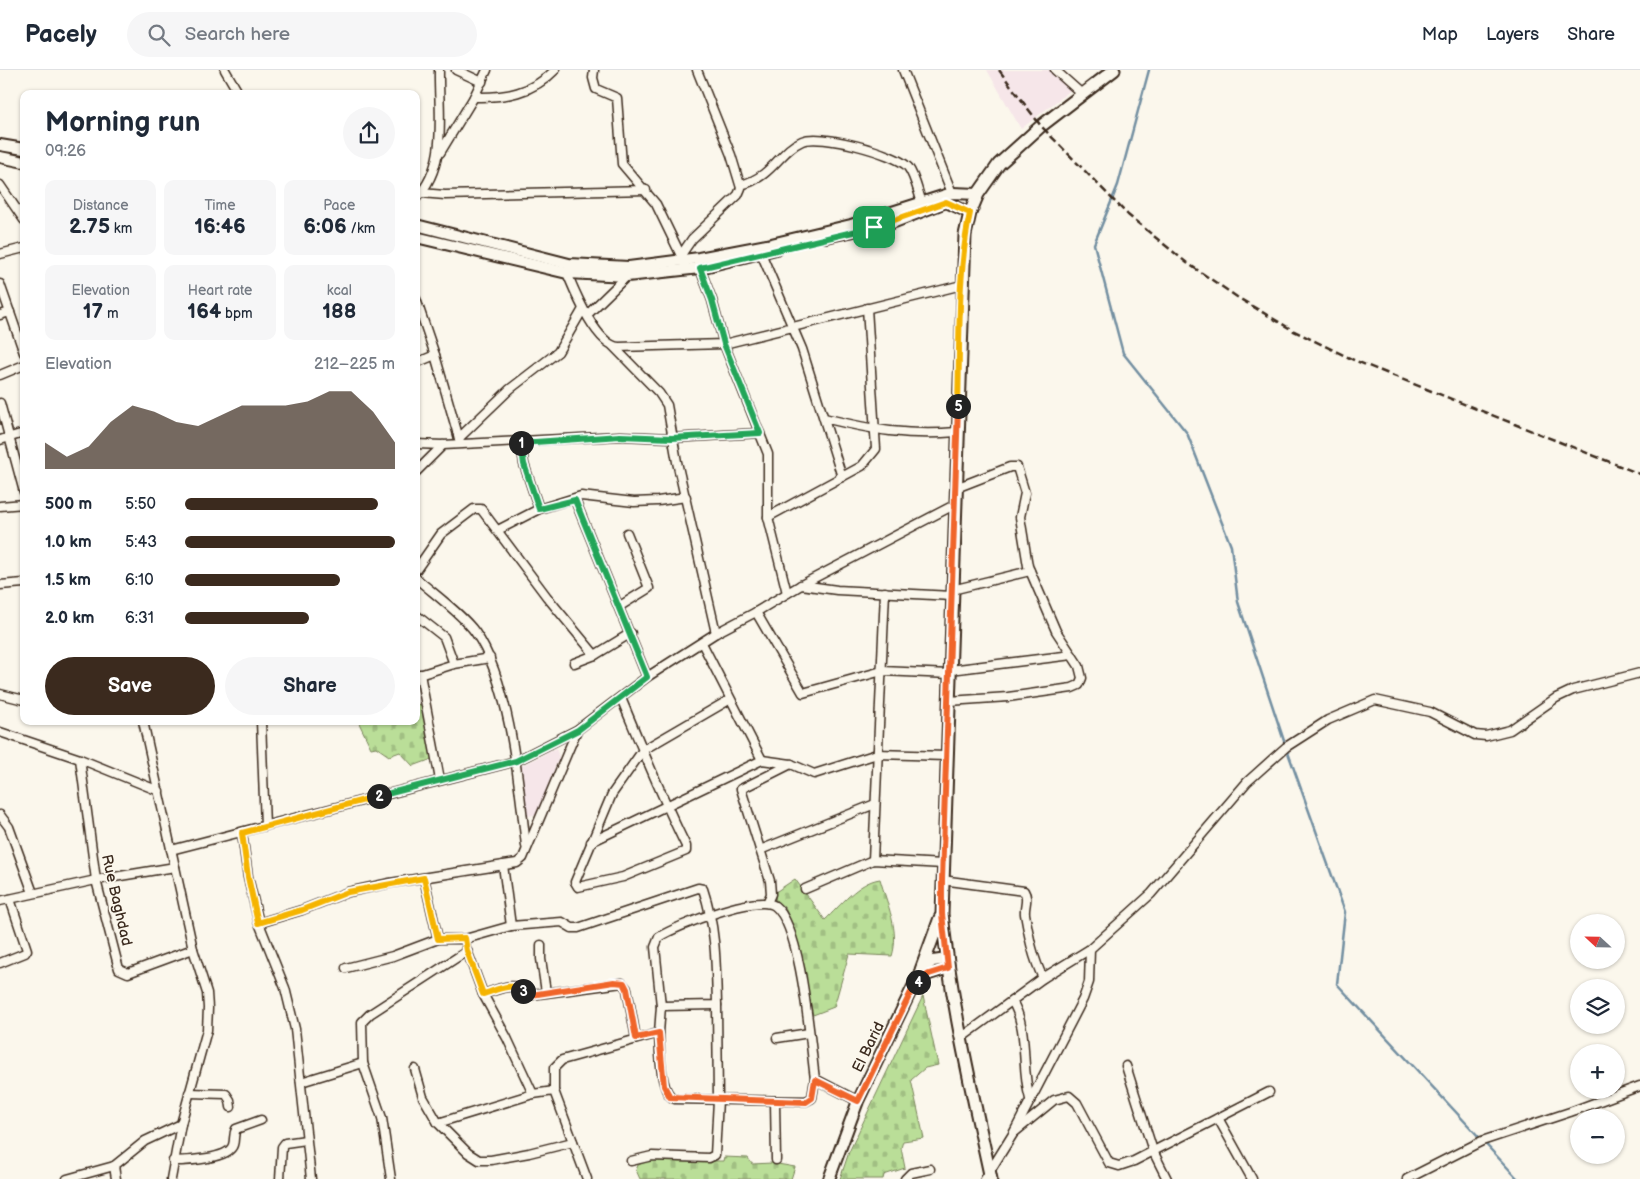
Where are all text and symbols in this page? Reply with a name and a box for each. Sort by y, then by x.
search box [127,12,477,57]
text: Pacely [25,20,97,49]
icon: search [145,21,173,49]
text: Search here [185,23,290,46]
text: Map [1422,24,1458,45]
text: Layers [1486,24,1539,45]
text: Share [1567,24,1615,45]
text: Morning run [45,106,200,139]
button: share [343,107,395,159]
text: 09:26 [45,142,86,161]
text: Distance [73,197,129,214]
text: Time [204,197,236,214]
text: Pace [323,197,355,214]
pin [853,206,895,248]
icon: arrive [860,213,888,241]
text: 2.75 [69,214,110,239]
text: 16:46 [194,214,246,239]
text: 6:06 [303,214,347,239]
text: km [110,220,132,237]
text: /km [347,220,375,237]
text: Elevation [71,282,130,299]
text: Heart rate [188,282,252,299]
text: kcal [327,282,352,299]
text: 17 [83,299,103,324]
text: 164 [187,299,221,324]
text: 188 [322,299,356,324]
text: m [103,305,119,322]
text: bpm [221,305,253,322]
text: Elevation [45,355,112,374]
text: 212–225 m [314,355,395,374]
pin: 5 [946,394,970,418]
text: 5 [954,398,963,415]
pin: 1 [508,430,534,456]
text: 1 [519,435,524,452]
text: 500 m [45,495,92,514]
text: 5:50 [125,495,156,514]
text: 1.0 km [45,533,92,552]
text: 5:43 [125,533,157,552]
text: 1.5 km [45,571,91,590]
text: 6:10 [125,571,154,590]
text: 2.0 km [45,609,94,628]
text: 6:31 [125,609,154,628]
button: Save [45,657,215,715]
button: Share [225,657,395,715]
pin: 2 [366,784,392,808]
text: 2 [375,788,384,805]
street label: Rue Baghdad [97,852,136,948]
north arrow [1570,914,1625,969]
map controls [1570,914,1625,1164]
pin: 4 [906,970,930,994]
text: 4 [914,974,923,991]
pin: 3 [510,978,536,1004]
button: layers [1570,979,1625,1034]
text: 3 [519,983,528,1000]
street label: El Barid [848,1019,889,1075]
button: + [1570,1044,1625,1099]
button: − [1570,1109,1625,1164]

